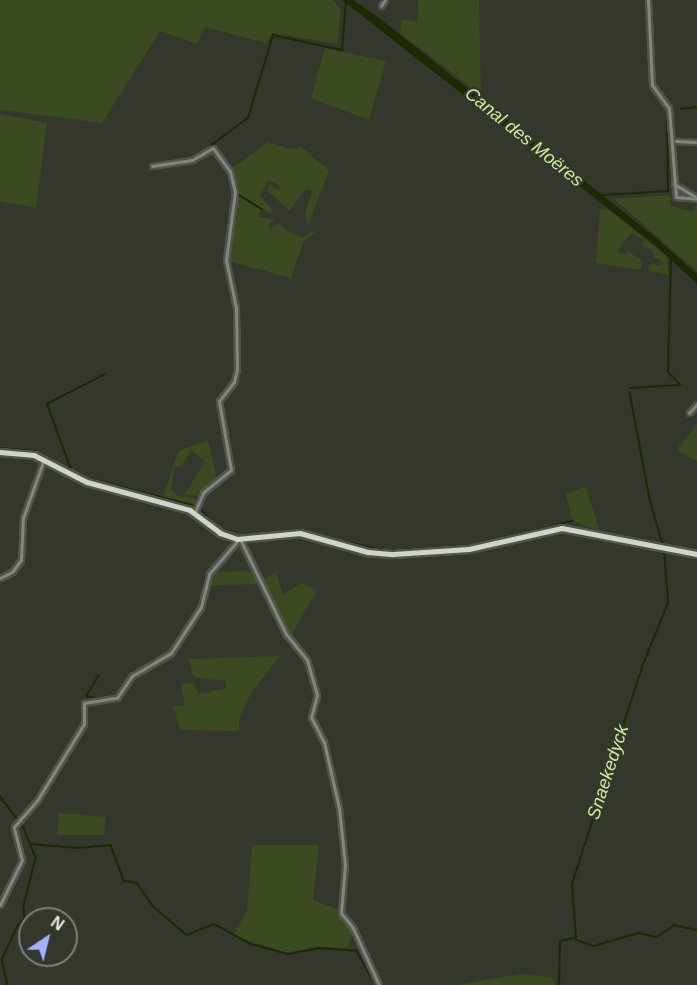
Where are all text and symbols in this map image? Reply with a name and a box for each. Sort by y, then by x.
water label: Canal des Moëres [460,83,588,191]
water label: Snaekedyck [583,722,633,822]
north arrow [18,907,78,967]
text: N [48,913,67,934]

